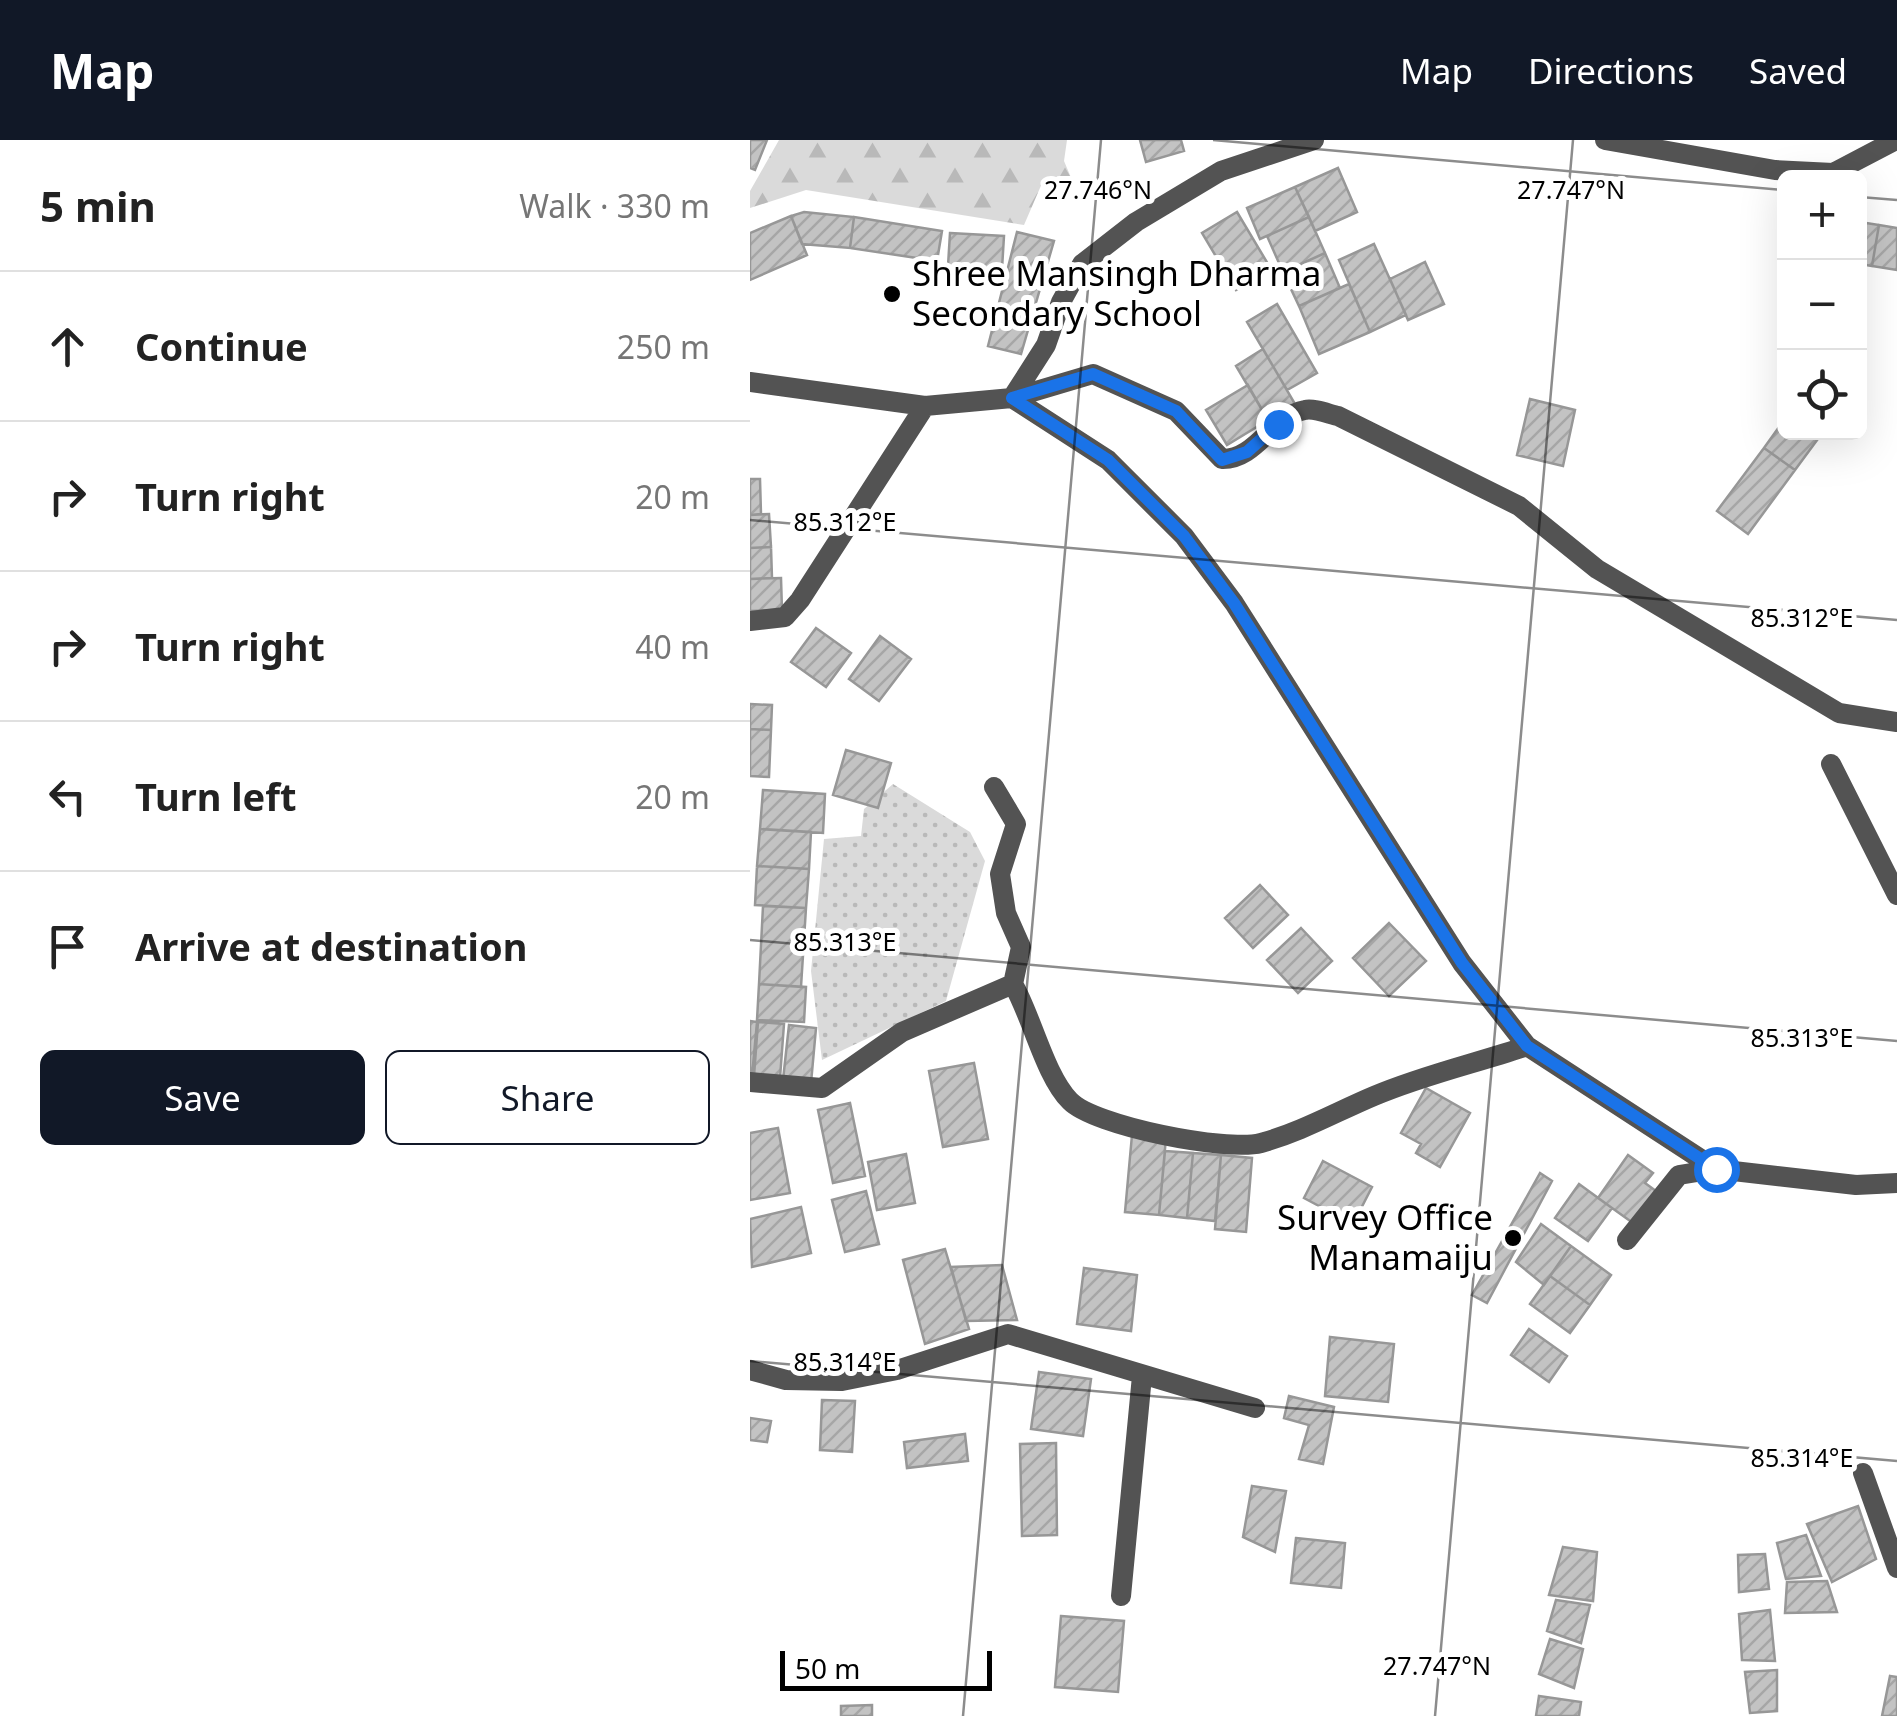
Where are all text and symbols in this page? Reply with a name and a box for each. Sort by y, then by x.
text: Map [50,38,154,103]
text: Map [1400,47,1473,94]
text: Directions [1528,47,1694,94]
text: Saved [1749,47,1847,94]
map controls [1777,170,1867,440]
button: + [1777,170,1867,260]
text: 27.746°N [1044,172,1152,206]
text: 27.747°N [1517,172,1625,206]
text: 5 min [40,177,156,234]
text: Walk · 330 m [519,184,710,227]
place label: Shree Mansingh Dharma Secondary School [912,249,1322,336]
button: − [1777,260,1867,350]
marker: Shree Mansingh Dharma Secondary School [881,283,903,305]
icon: ahead [40,319,95,374]
text: Continue [135,320,308,372]
text: 250 m [617,325,710,368]
button: locate [1777,350,1867,440]
route end [1256,402,1302,448]
icon: right [40,469,95,524]
text: Turn right [135,470,325,522]
text: 20 m [635,475,710,518]
text: 85.312°E [794,504,896,538]
text: 85.312°E [1751,600,1853,634]
icon: right [40,619,95,674]
text: Turn right [135,620,325,672]
text: 40 m [635,625,710,668]
icon: left [40,769,95,824]
text: Turn left [135,770,297,822]
text: 20 m [635,775,710,818]
icon: arrive [40,919,95,974]
text: Arrive at destination [135,920,527,972]
text: 85.313°E [794,924,896,958]
text: 85.313°E [1751,1020,1853,1054]
button: Save [40,1050,365,1145]
button: Share [385,1050,710,1145]
route start [1694,1147,1740,1193]
place label: Survey Office Manamaiju [1277,1193,1493,1280]
marker: Survey Office Manamaiju [1502,1227,1524,1249]
text: 85.314°E [794,1344,896,1378]
text: 85.314°E [1751,1440,1853,1474]
scale bar [780,1646,992,1690]
text: 27.747°N [1383,1648,1491,1682]
text: 50 m [795,1649,861,1687]

